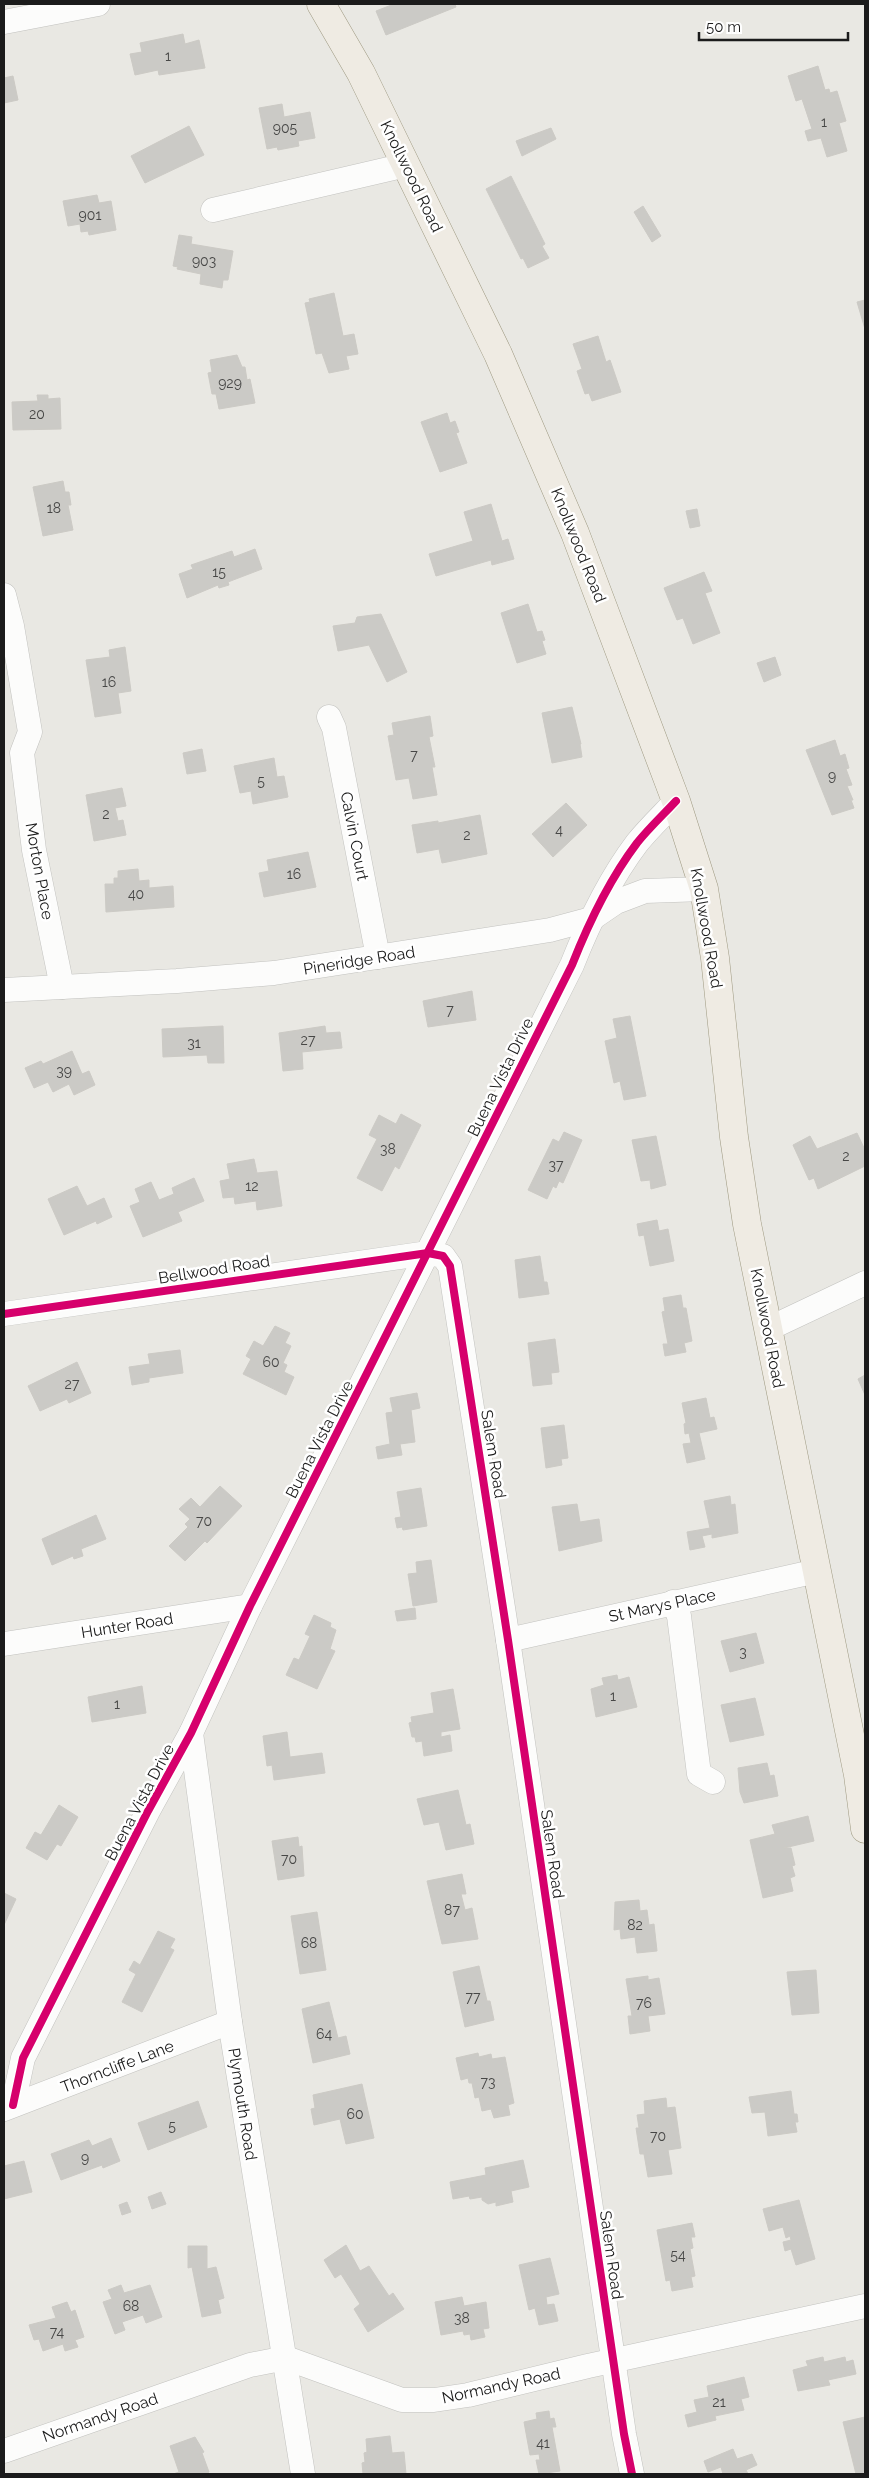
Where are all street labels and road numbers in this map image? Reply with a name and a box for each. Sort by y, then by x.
street label: Knollwood Road [376,117,447,235]
street label: Knollwood Road [547,485,610,605]
street label: Calvin Court [337,790,373,883]
street label: Morton Place [22,821,57,921]
street label: Knollwood Road [687,866,726,990]
street label: Pineridge Road [302,942,416,979]
street label: Buena Vista Drive [464,1015,537,1140]
street label: Bellwood Road [157,1251,271,1288]
street label: Knollwood Road [747,1267,788,1390]
street label: Buena Vista Drive [282,1377,357,1501]
street label: Salem Road [477,1408,510,1500]
street label: St Marys Place [607,1585,717,1626]
street label: Hunter Road [80,1609,174,1642]
street label: Buena Vista Drive [101,1741,178,1864]
street label: Salem Road [537,1809,568,1900]
street label: Thorncliffe Lane [58,2036,176,2097]
street label: Plymouth Road [224,2046,261,2162]
street label: Salem Road [596,2210,627,2301]
street label: Normandy Road [440,2364,562,2407]
street label: Normandy Road [40,2389,160,2446]

